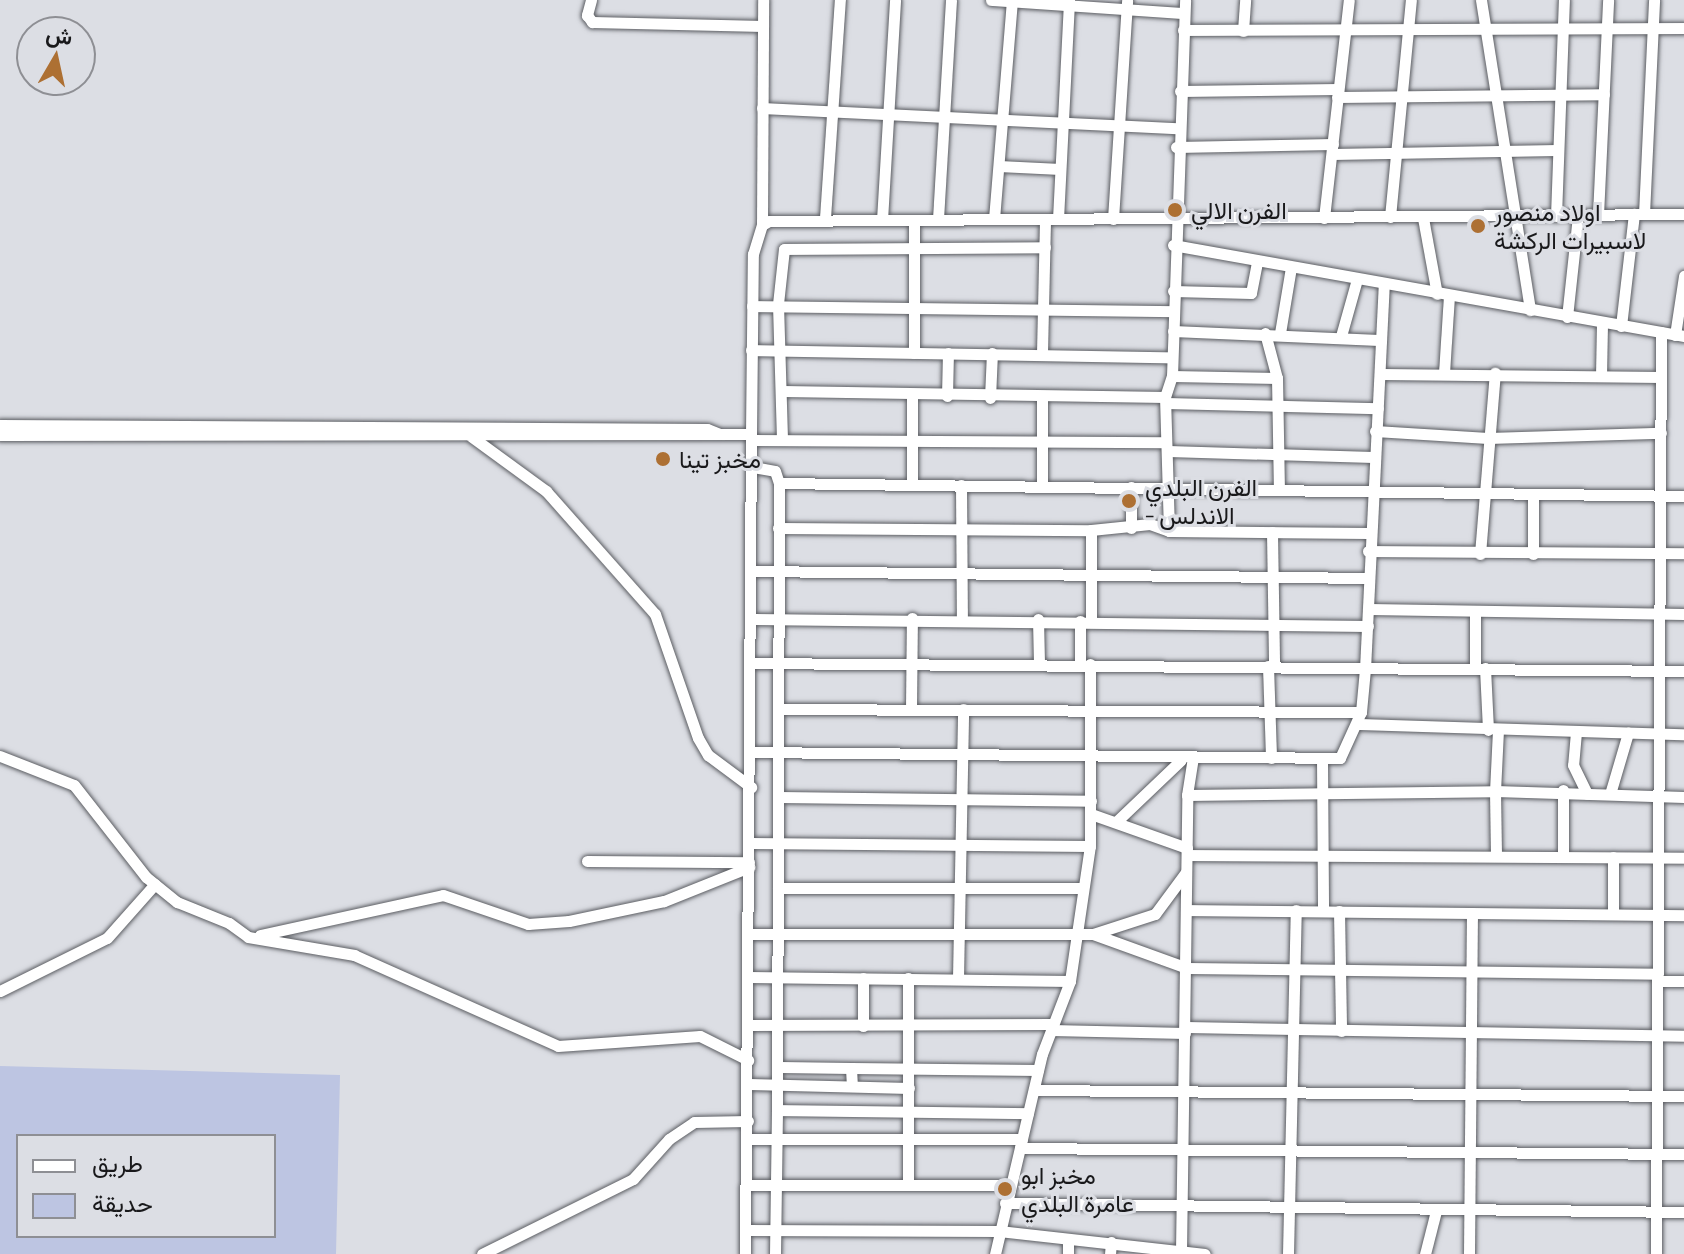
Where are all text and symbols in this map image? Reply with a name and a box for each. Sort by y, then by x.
north arrow [16,16,96,96]
text: ش [44,19,75,49]
place label: الفرن الالي [1191,196,1287,224]
place label: اولاد منصور لاسبيرات الركشة [1494,198,1646,254]
marker: الفرن الالي [1166,201,1184,219]
marker: اولاد منصور لاسبيرات الركشة [1469,217,1487,235]
place label: مخبز تينا [679,445,761,473]
marker: مخبز تينا [654,450,672,468]
place label: الفرن البلدي - الاندلس [1145,473,1257,529]
marker: الفرن البلدي - الاندلس [1120,492,1138,510]
legend [16,1134,276,1238]
text: طريق [92,1148,143,1177]
place label: مخبز ابو عامرة البلدي [1021,1161,1134,1217]
marker: مخبز ابو عامرة البلدي [996,1180,1014,1198]
text: حديقة [92,1188,153,1217]

